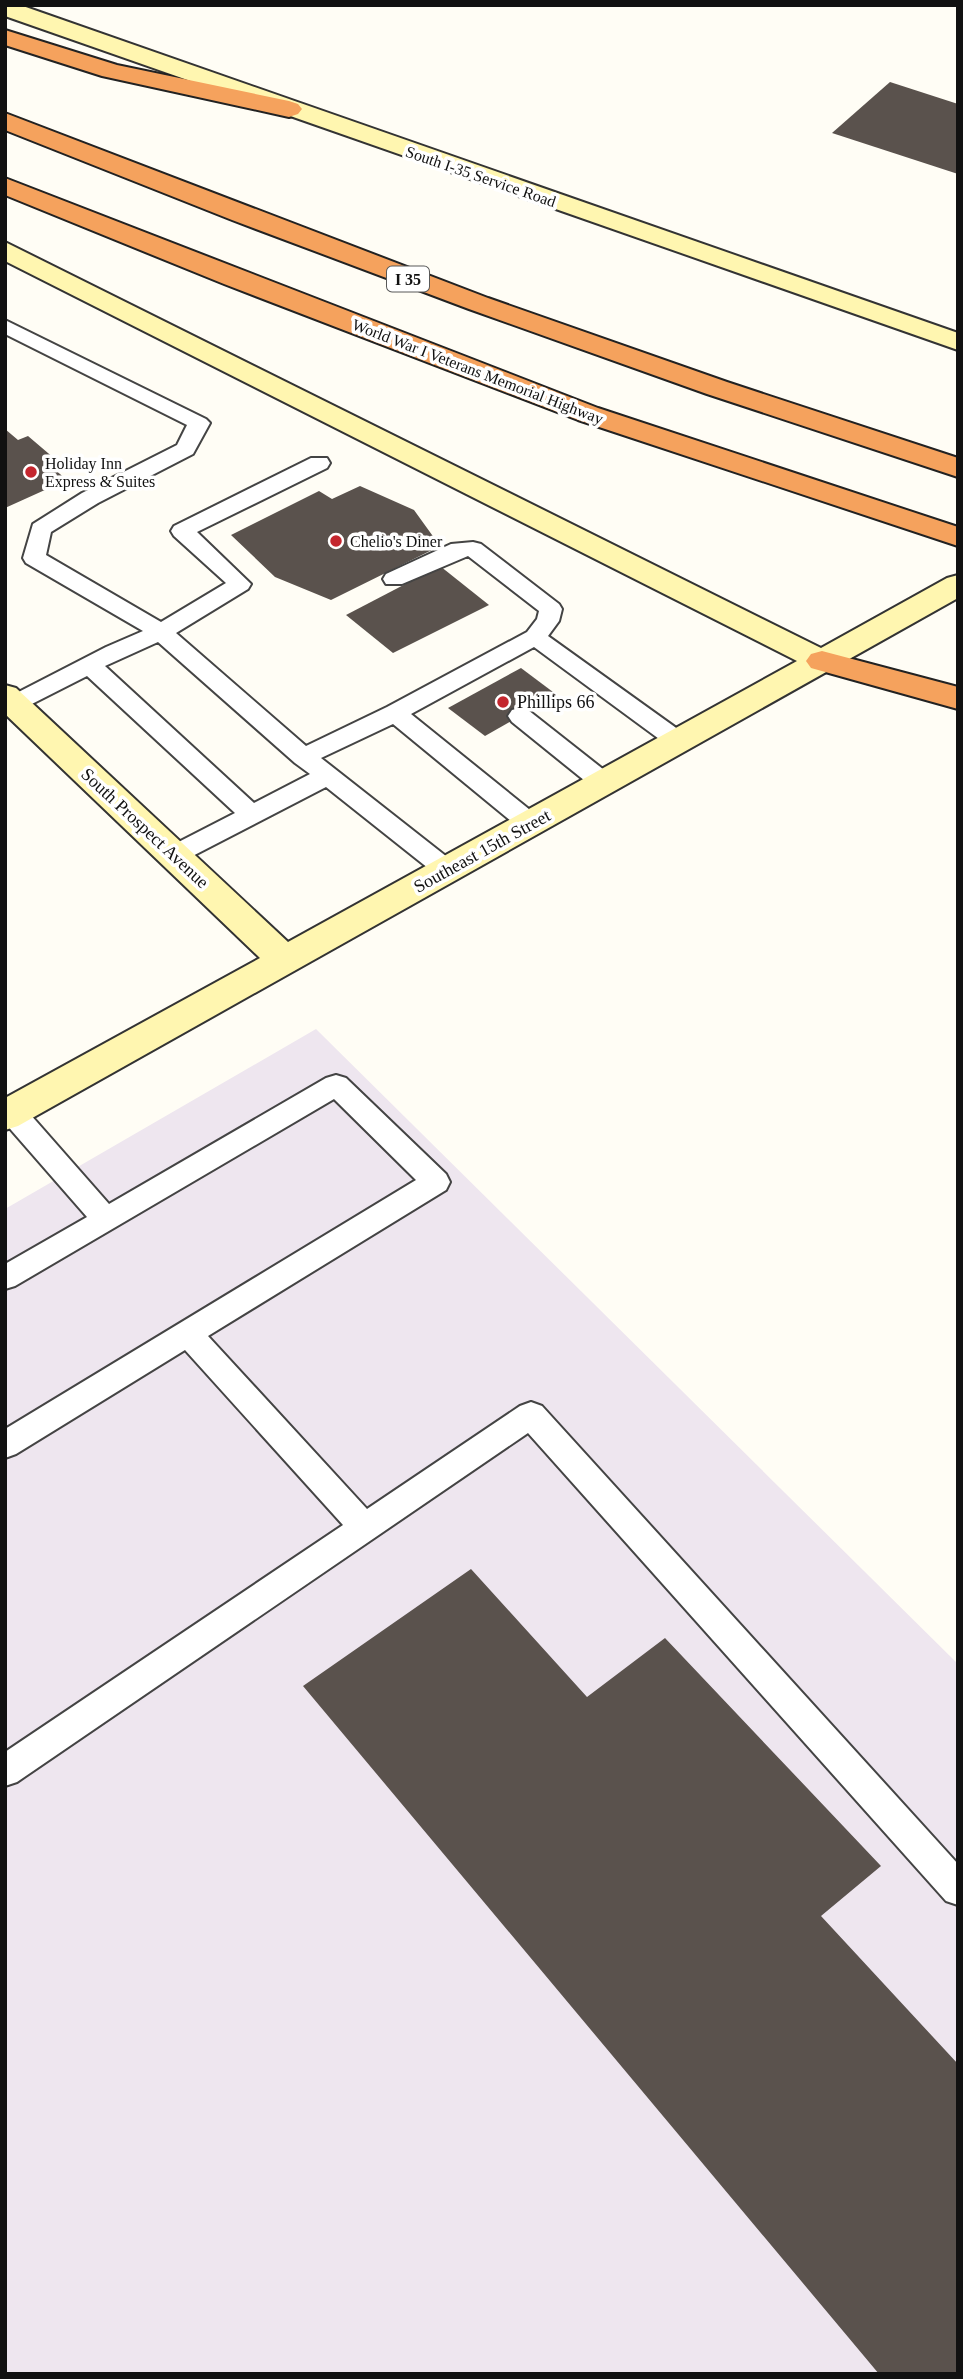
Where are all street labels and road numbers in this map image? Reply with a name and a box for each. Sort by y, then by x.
street label: South I-35 Service Road [403,143,558,210]
road number: I 35 [387,266,429,292]
street label: World War I Veterans Memorial Highway [350,316,606,428]
street label: South Prospect Avenue [77,764,213,892]
street label: Southeast 15th Street [410,805,554,897]

